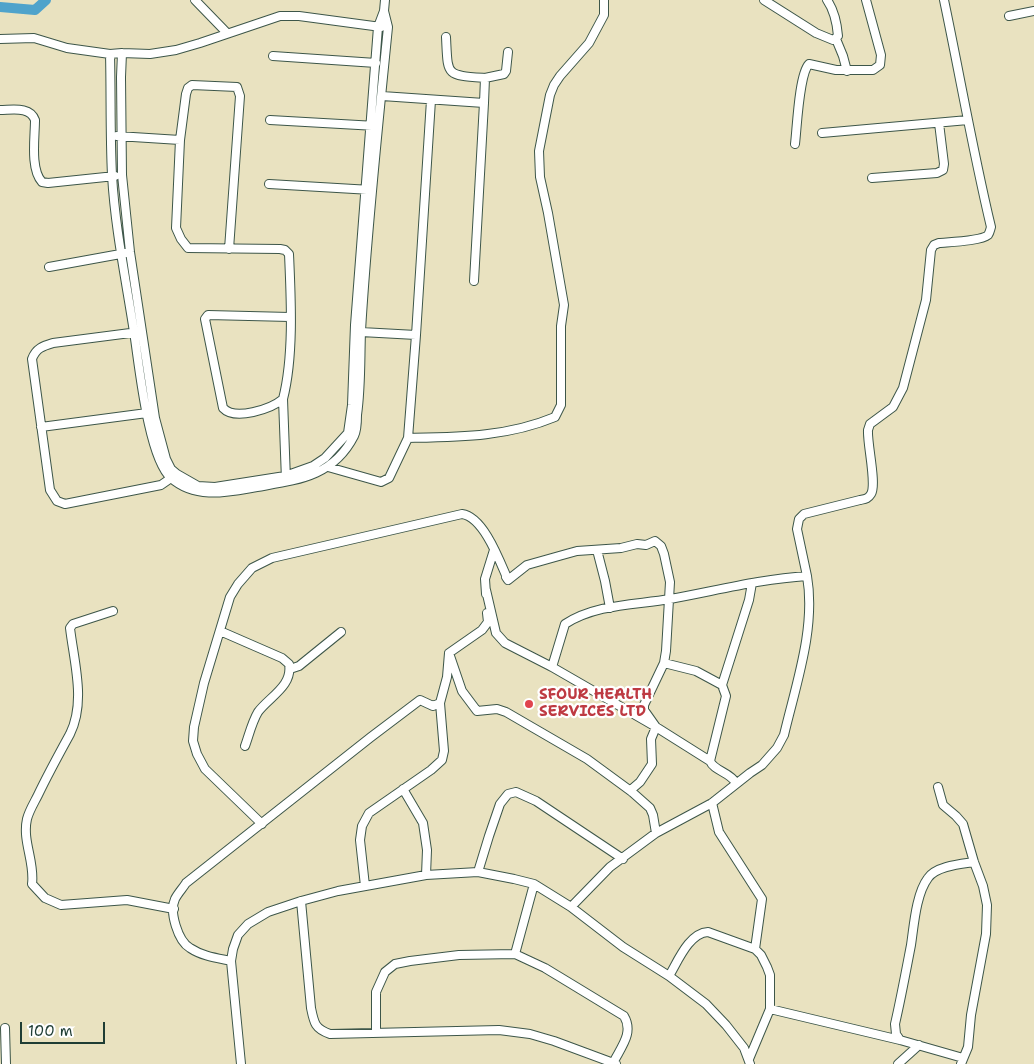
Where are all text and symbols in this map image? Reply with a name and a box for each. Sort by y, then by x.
place label: SFOUR HEALTH SERVICES LTD [539,686,652,721]
marker: SFOUR HEALTH SERVICES LTD [523,698,535,710]
scale bar [22,1012,108,1044]
text: 100 m [28,1021,73,1041]

